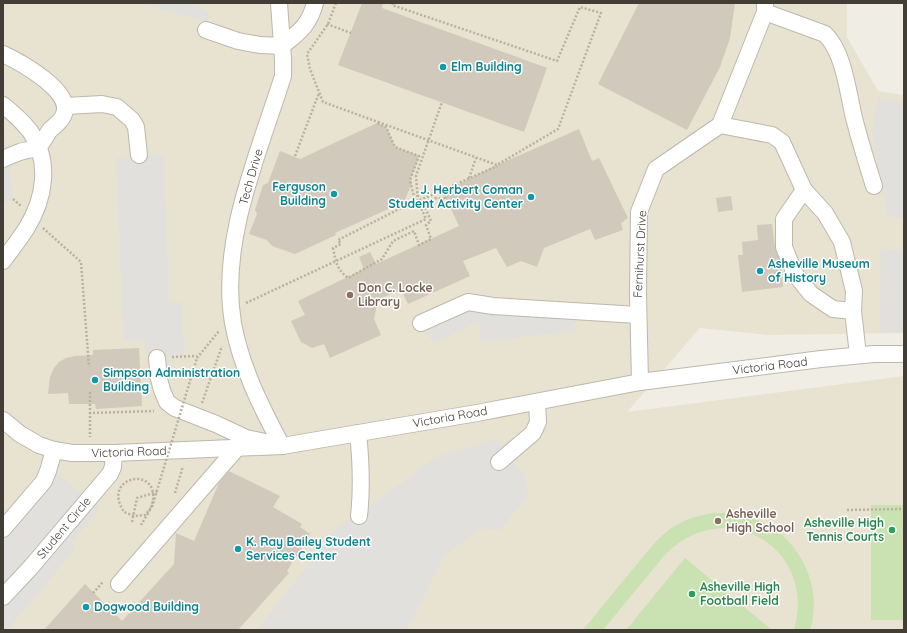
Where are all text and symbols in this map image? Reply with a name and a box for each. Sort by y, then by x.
place label: Elm Building [451,59,522,74]
marker: Elm Building [438,62,448,72]
street label: Tech Drive [235,147,266,207]
place label: Ferguson Building [272,179,326,208]
place label: J. Herbert Coman Student Activity Center [388,182,523,211]
marker: Ferguson Building [329,189,339,199]
marker: J. Herbert Coman Student Activity Center [526,192,536,202]
street label: Fernihurst Drive [630,210,649,298]
place label: Asheville Museum of History [768,256,870,285]
marker: Asheville Museum of History [755,266,765,276]
place label: Don C. Locke Library [358,280,433,309]
marker: Don C. Locke Library [345,290,355,300]
street label: Victoria Road [732,353,808,378]
place label: Simpson Administration Building [103,365,240,394]
marker: Simpson Administration Building [90,375,100,385]
street label: Victoria Road [411,403,488,430]
street label: Victoria Road [91,443,167,460]
street label: Student Circle [33,493,94,562]
place label: Asheville High School [726,506,794,535]
place label: Asheville High Tennis Courts [804,515,884,544]
marker: Asheville High School [713,516,723,526]
marker: Asheville High Tennis Courts [887,525,897,535]
place label: K. Ray Bailey Student Services Center [246,534,371,563]
marker: K. Ray Bailey Student Services Center [233,544,243,554]
place label: Asheville High Football Field [700,579,780,608]
marker: Asheville High Football Field [687,589,697,599]
place label: Dogwood Building [94,599,199,614]
marker: Dogwood Building [81,602,91,612]

